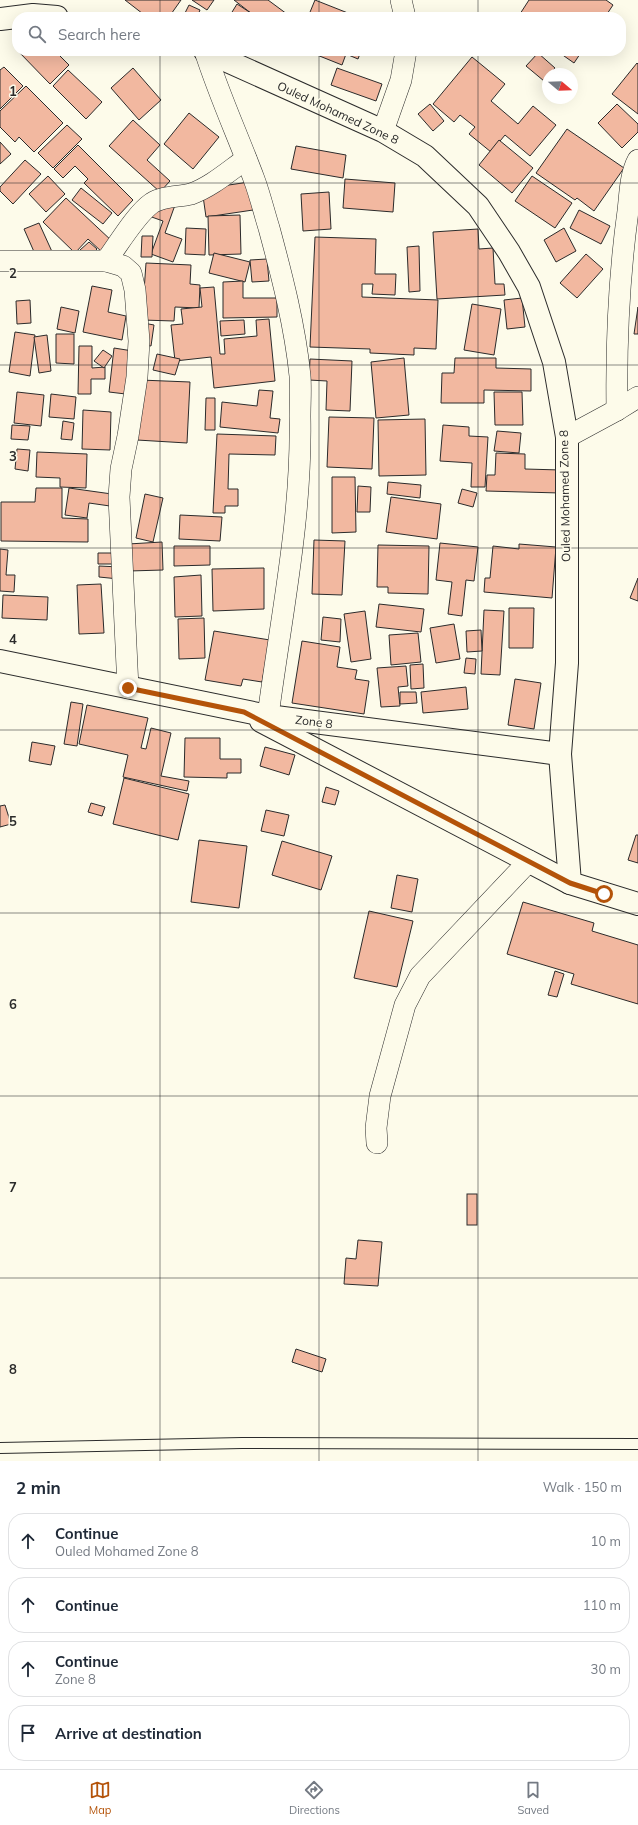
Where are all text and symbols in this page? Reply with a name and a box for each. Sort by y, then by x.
search box [12,12,626,56]
icon: search [26,23,48,45]
text: Search here [58,25,140,44]
north arrow [542,68,578,104]
street label: Ouled Mohamed Zone 8 [275,78,401,147]
text: 1 [9,83,17,99]
text: 2 [9,265,17,281]
street label: Ouled Mohamed Zone 8 [556,430,573,562]
text: 3 [9,448,17,464]
text: 4 [9,631,17,647]
route end [119,679,137,697]
street label: Zone 8 [294,712,334,731]
text: 5 [9,813,17,829]
route start [595,885,613,903]
text: 6 [9,996,17,1012]
text: 7 [9,1179,17,1195]
text: 8 [9,1361,17,1377]
text: 2 min [16,1477,61,1498]
text: Walk · 150 m [543,1479,622,1495]
text: Continue [55,1524,118,1543]
icon: ahead [17,1530,39,1552]
text: 10 m [591,1533,621,1549]
text: Ouled Mohamed Zone 8 [55,1543,198,1559]
icon: ahead [17,1594,39,1616]
text: Continue [55,1596,118,1615]
text: 110 m [583,1597,621,1613]
text: Continue [55,1652,118,1671]
icon: ahead [17,1658,39,1680]
text: 30 m [591,1661,621,1677]
text: Zone 8 [55,1671,96,1687]
icon: arrive [17,1722,39,1744]
text: Arrive at destination [55,1724,202,1743]
tab: Map [89,1779,111,1817]
tab: Directions [289,1779,340,1817]
tab: Saved [517,1779,549,1817]

